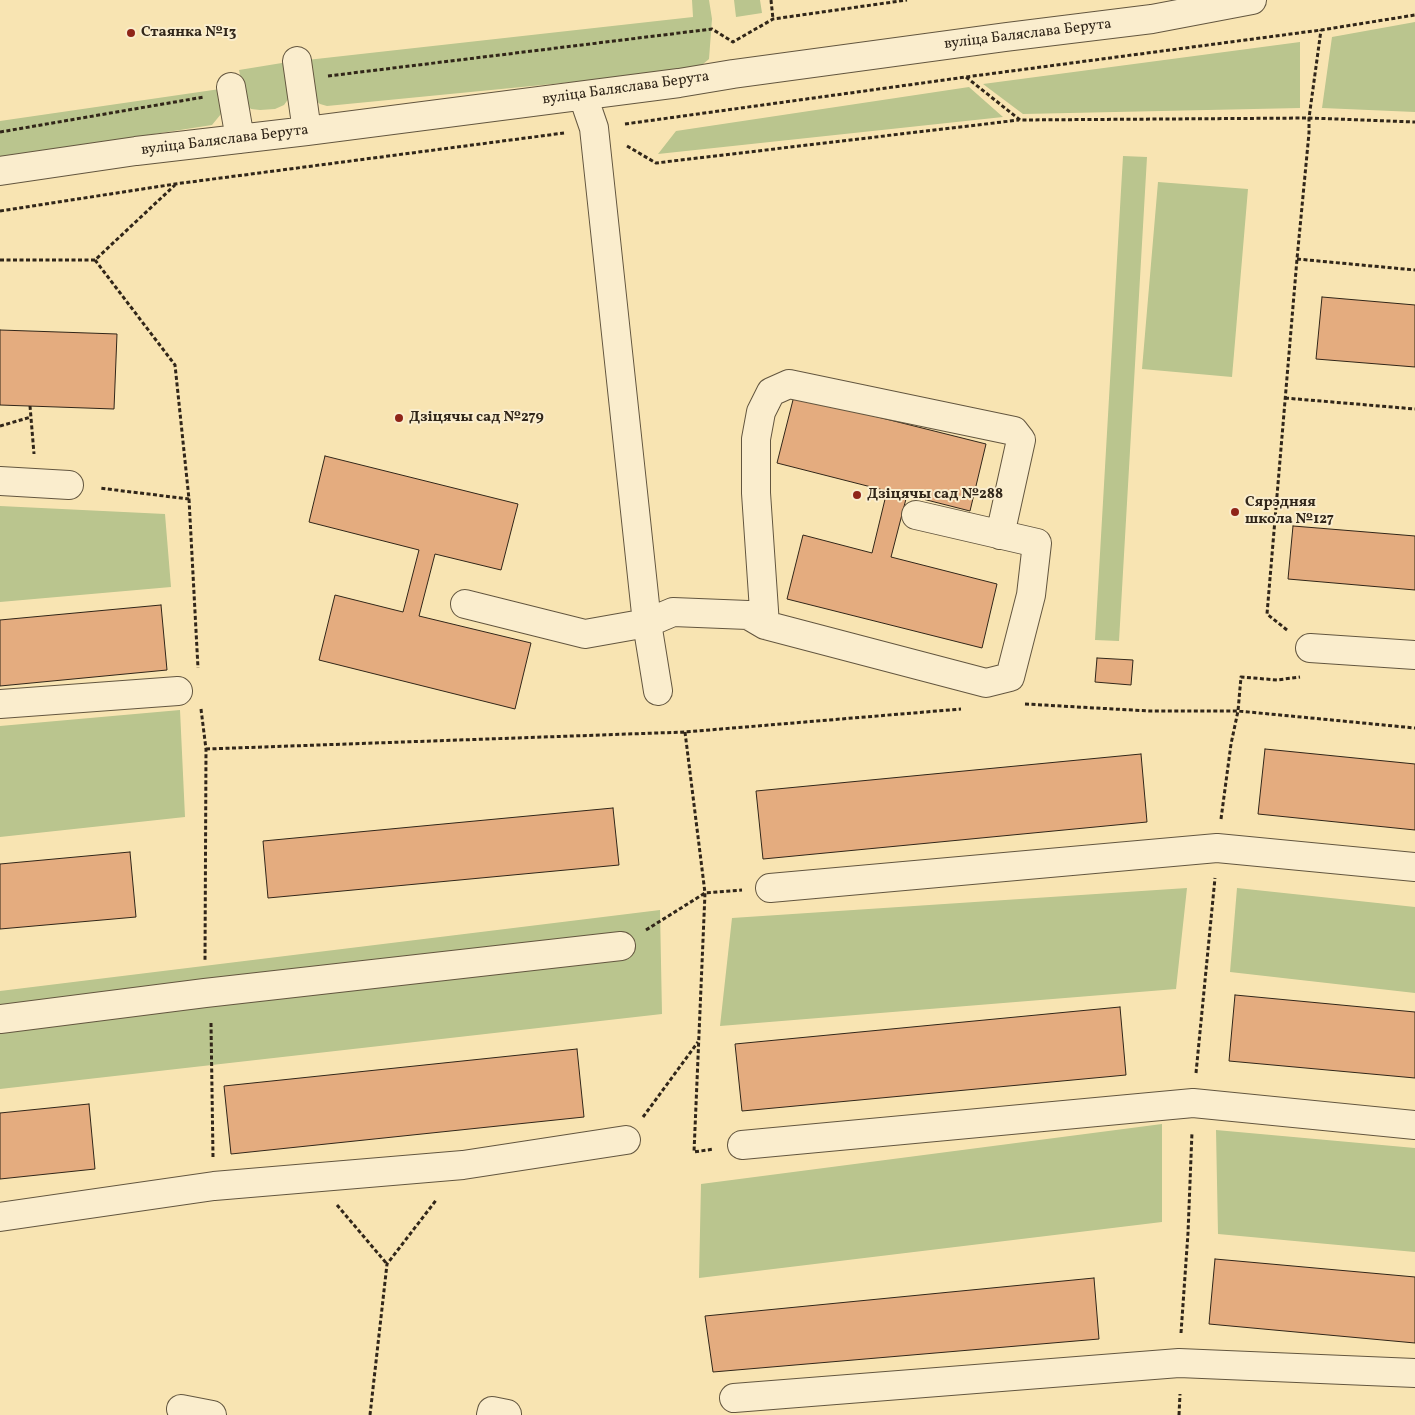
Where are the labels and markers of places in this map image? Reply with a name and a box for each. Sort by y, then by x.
place label: Стаянка №13 [141,24,236,42]
marker: Стаянка №13 [125,27,137,39]
place label: Дзіцячы сад №279 [409,409,544,427]
marker: Дзіцячы сад №279 [393,412,405,424]
place label: Дзіцячы сад №288 [867,486,1003,504]
marker: Дзіцячы сад №288 [851,489,863,501]
place label: Сярэдняя школа №127 [1245,494,1334,529]
marker: Сярэдняя школа №127 [1229,506,1241,518]

